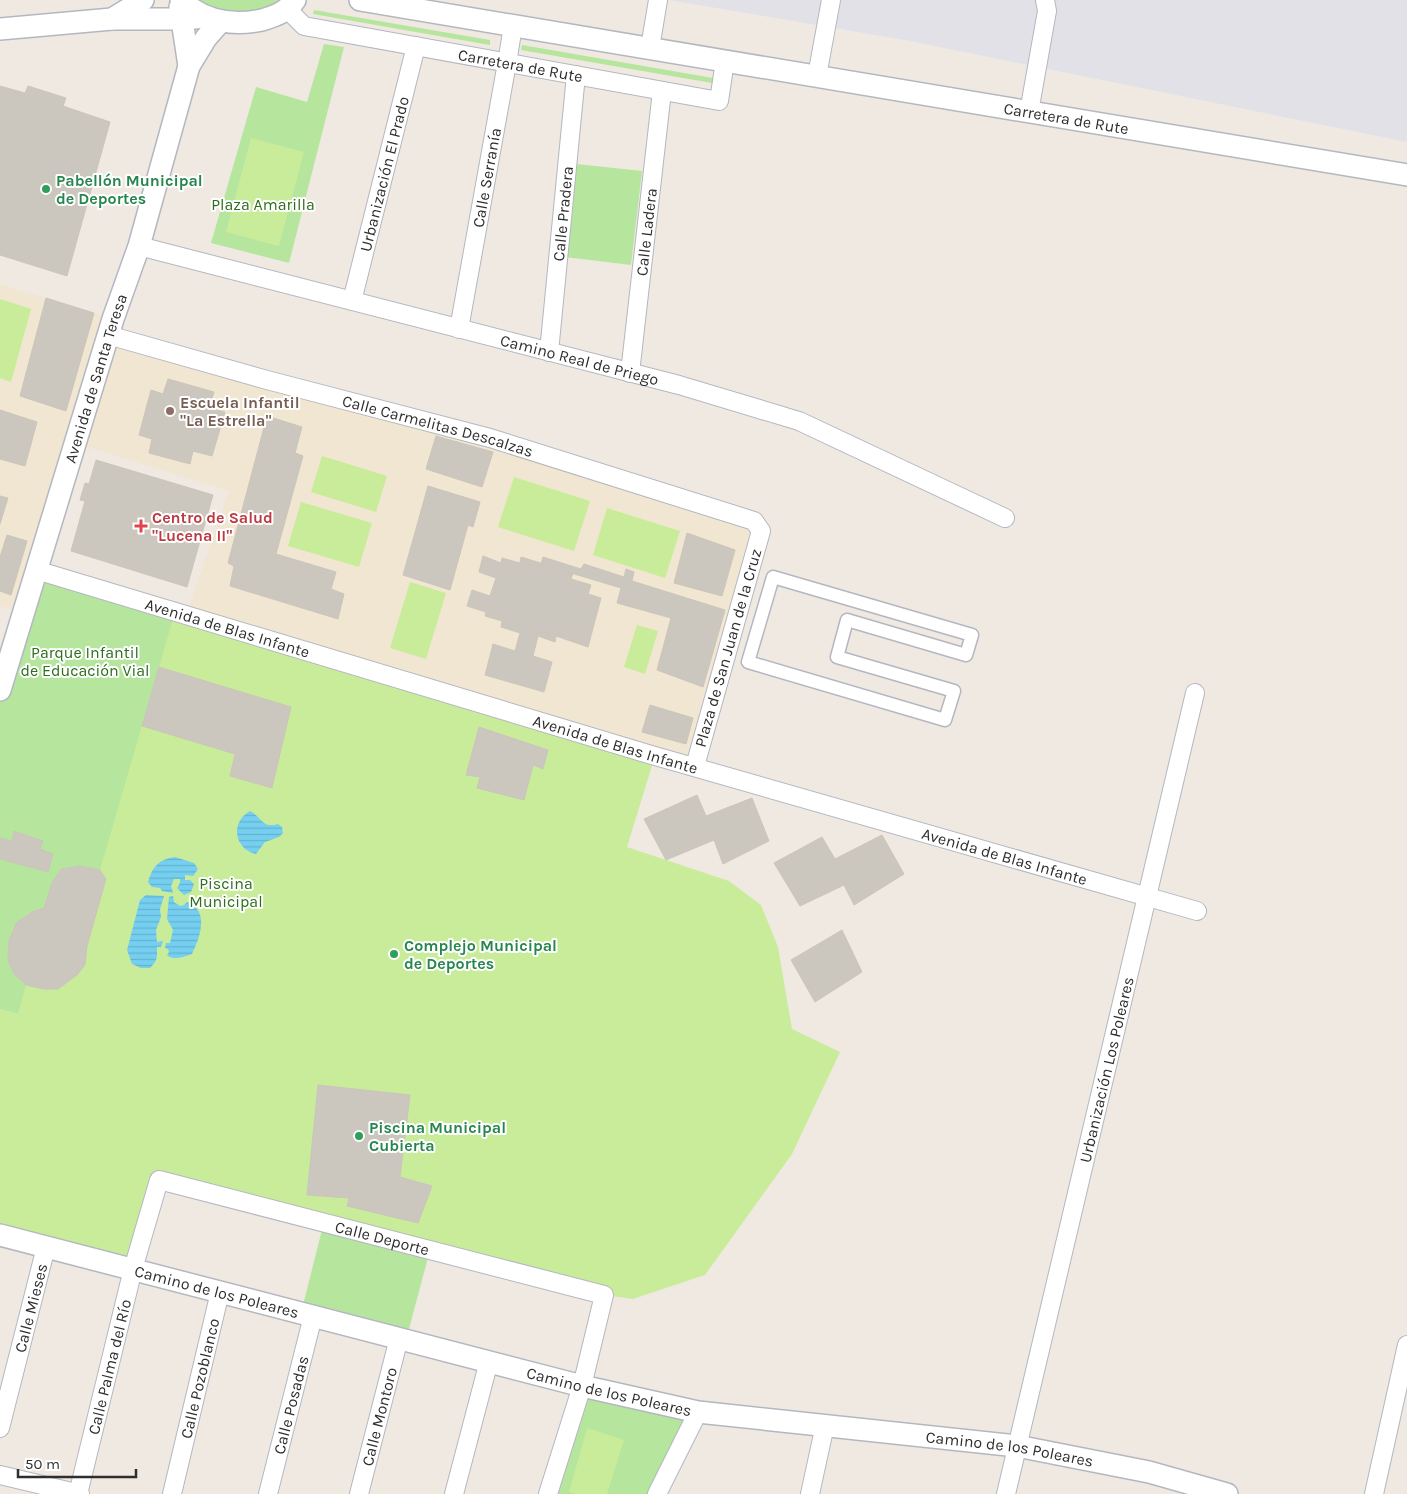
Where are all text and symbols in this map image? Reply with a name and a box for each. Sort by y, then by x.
street label: Carretera de Rute [457,45,584,86]
street label: Urbanización El Prado [355,94,413,254]
street label: Carretera de Rute [1002,98,1130,138]
street label: Calle Serranía [468,126,505,229]
street label: Calle Pradera [548,165,577,262]
place label: Pabellón Municipal de Deportes [56,171,203,208]
marker: Pabellón Municipal de Deportes [40,183,52,195]
street label: Calle Ladera [632,187,660,277]
park label: Plaza Amarilla [211,195,315,214]
street label: Avenida de Santa Teresa [60,291,131,465]
street label: Camino Real de Priego [498,330,661,389]
street label: Calle Carmelitas Descalzas [340,390,536,461]
place label: Escuela Infantil "La Estrella" [180,393,300,430]
marker: Escuela Infantil "La Estrella" [164,405,176,417]
place label: Centro de Salud "Lucena II" [152,508,273,545]
marker: Centro de Salud "Lucena II" [134,519,148,533]
street label: Plaza de San Juan de la Cruz [691,547,765,749]
street label: Avenida de Blas Infante [143,594,312,661]
park label: Parque Infantil de Educación Vial [21,643,150,680]
street label: Avenida de Blas Infante [531,710,700,777]
street label: Avenida de Blas Infante [920,823,1089,889]
park label: Piscina Municipal [189,874,263,911]
place label: Complejo Municipal de Deportes [404,936,557,973]
marker: Complejo Municipal de Deportes [388,948,400,960]
street label: Urbanización Los Poleares [1075,975,1137,1165]
place label: Piscina Municipal Cubierta [369,1118,506,1155]
marker: Piscina Municipal Cubierta [353,1130,365,1142]
street label: Calle Deporte [333,1216,431,1259]
street label: Calle Mieses [10,1261,51,1354]
street label: Camino de los Poleares [133,1261,301,1322]
street label: Calle Palma del Río [83,1297,135,1436]
street label: Calle Pozoblanco [176,1316,223,1440]
street label: Calle Posadas [269,1353,312,1456]
street label: Camino de los Poleares [525,1363,694,1420]
street label: Calle Montoro [357,1365,401,1468]
street label: Camino de los Poleares [925,1427,1095,1470]
scale bar [18,1446,135,1478]
text: 50 m [25,1455,60,1473]

